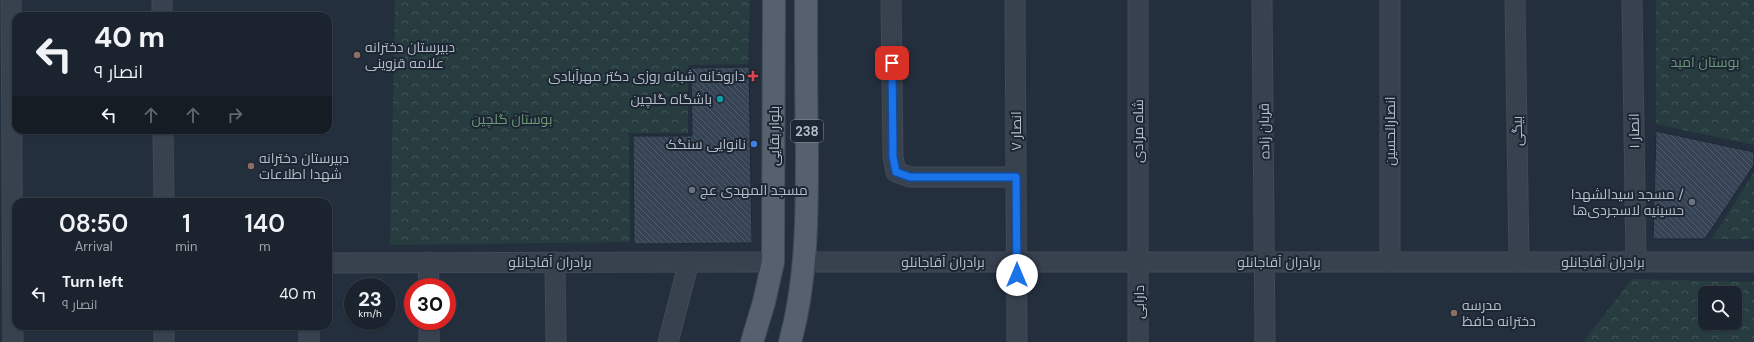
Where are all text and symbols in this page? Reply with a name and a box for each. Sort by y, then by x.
text: 40 m [94,19,165,56]
icon: left [28,28,80,80]
place label: دبیرستان دخترانه علامه قزوینی [365,38,455,72]
pin [875,46,909,80]
marker: دبیرستان دخترانه علامه قزوینی [352,50,362,60]
icon: arrive [881,52,903,74]
park label: بوستان امید [1670,53,1740,71]
text: انصار ۹ [94,60,143,84]
place label: داروخانه شبانه روزی دکتر مهرآبادی [548,67,745,85]
marker: داروخانه شبانه روزی دکتر مهرآبادی [748,71,758,81]
place label: باشگاه گلچین [631,90,712,109]
marker: باشگاه گلچین [715,94,725,104]
street label: انصارالحسین [1381,96,1399,166]
street label: شاه مرادی [1129,99,1147,163]
street label: قربان زاده [1255,103,1273,159]
icon: left [98,104,120,126]
icon: ahead [140,104,162,126]
icon: ahead [182,104,204,126]
icon: right [224,104,246,126]
street label: بلوار بقایی [765,106,783,166]
park label: بوستان گلچین [472,110,552,129]
street label: انصار ۷ [1007,111,1025,151]
street label: انصار ۱ [1625,113,1643,149]
street label: بیگی [1508,116,1526,146]
road number: 238 [791,120,823,142]
place label: نانوایی سنگک [666,135,746,153]
marker: نانوایی سنگک [749,139,759,149]
place label: دبیرستان دخترانه شهدا اطلاعات [259,149,349,183]
marker: دبیرستان دخترانه شهدا اطلاعات [246,161,256,171]
place label: مسجد المهدی عج [700,181,808,199]
marker: مسجد المهدی عج [687,185,697,195]
place label: مسجد سیدالشهدا / حسینیه لاسجردی‌ها [1571,185,1685,219]
marker: مسجد سیدالشهدا / حسینیه لاسجردی‌ها [1687,197,1697,207]
text: 08:50 [59,208,128,239]
text: 1 [182,208,191,239]
text: 140 [244,208,285,239]
text: Arrival [75,238,113,255]
text: min [175,238,197,255]
text: m [259,238,270,255]
street label: برادران آقاجانلو [508,253,592,271]
street label: برادران آقاجانلو [901,253,985,271]
street label: برادران آقاجانلو [1237,253,1321,271]
street label: برادران آقاجانلو [1561,253,1645,271]
position arrow [996,254,1038,296]
text: Turn left [62,272,123,292]
speed limit sign: 30 [404,278,456,330]
icon: left [28,283,50,305]
text: 40 m [279,284,316,304]
street label: دارابی [1130,285,1148,319]
text: 23 [358,286,382,312]
map controls [1698,286,1742,330]
button: search [1698,286,1742,330]
text: انصار ۹ [62,296,98,313]
place label: مدرسه دخترانه حافظ [1462,296,1536,330]
text: km/h [358,307,382,320]
marker: مدرسه دخترانه حافظ [1449,308,1459,318]

